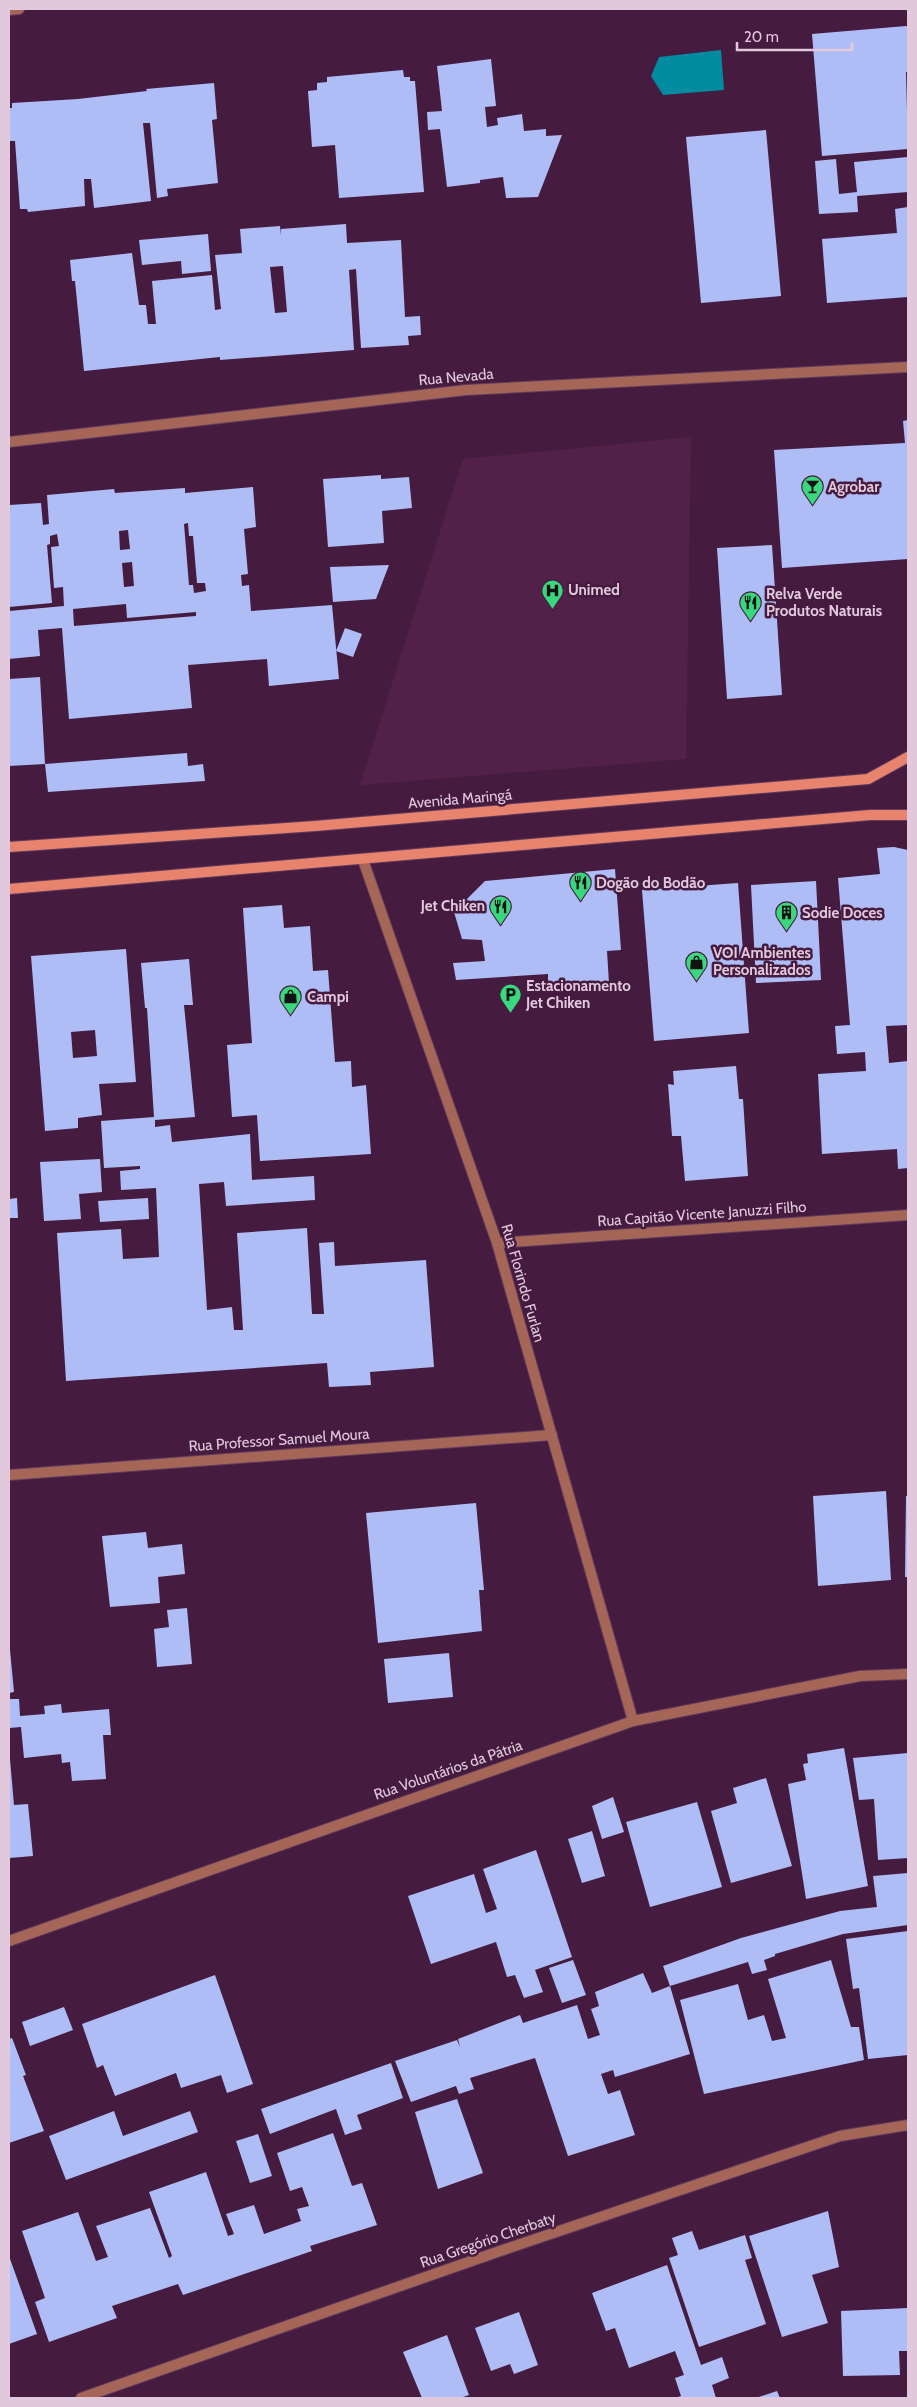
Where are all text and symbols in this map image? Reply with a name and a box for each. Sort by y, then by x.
scale bar [737,20,852,52]
text: 20 m [744,28,779,46]
street label: Rua Nevada [418,365,495,389]
bar icon: Agrobar [800,475,824,506]
place label: Agrobar [828,478,879,496]
hospital icon: Unimed [540,578,564,609]
place label: Unimed [568,581,620,599]
place label: Relva Verde Produtos Naturais [766,585,882,620]
restaurant icon: Relva Verde Produtos Naturais [738,591,762,622]
street label: Avenida Maringá [407,785,514,813]
restaurant icon: Dogão do Bodão [568,871,592,902]
place label: Dogão do Bodão [596,874,706,892]
restaurant icon: Jet Chiken [489,894,513,925]
place label: Jet Chiken [420,897,485,915]
building icon: Sodie Doces [774,901,798,932]
place label: Sodie Doces [802,904,883,922]
place label: VOI Ambientes Personalizados [713,944,811,979]
shop icon: VOI Ambientes Personalizados [685,950,709,981]
place label: Estacionamento Jet Chiken [525,977,631,1012]
parking icon: Estacionamento Jet Chiken [498,983,522,1014]
shop icon: Campi [279,985,303,1016]
place label: Campi [307,988,349,1006]
street label: Rua Capitão Vicente Januzzi Filho [597,1198,807,1230]
street label: Rua Florindo Furlan [498,1222,548,1344]
street label: Rua Professor Samuel Moura [188,1425,371,1455]
street label: Rua Voluntários da Pátria [371,1736,525,1804]
street label: Rua Gregório Cherbaty [418,2208,559,2272]

